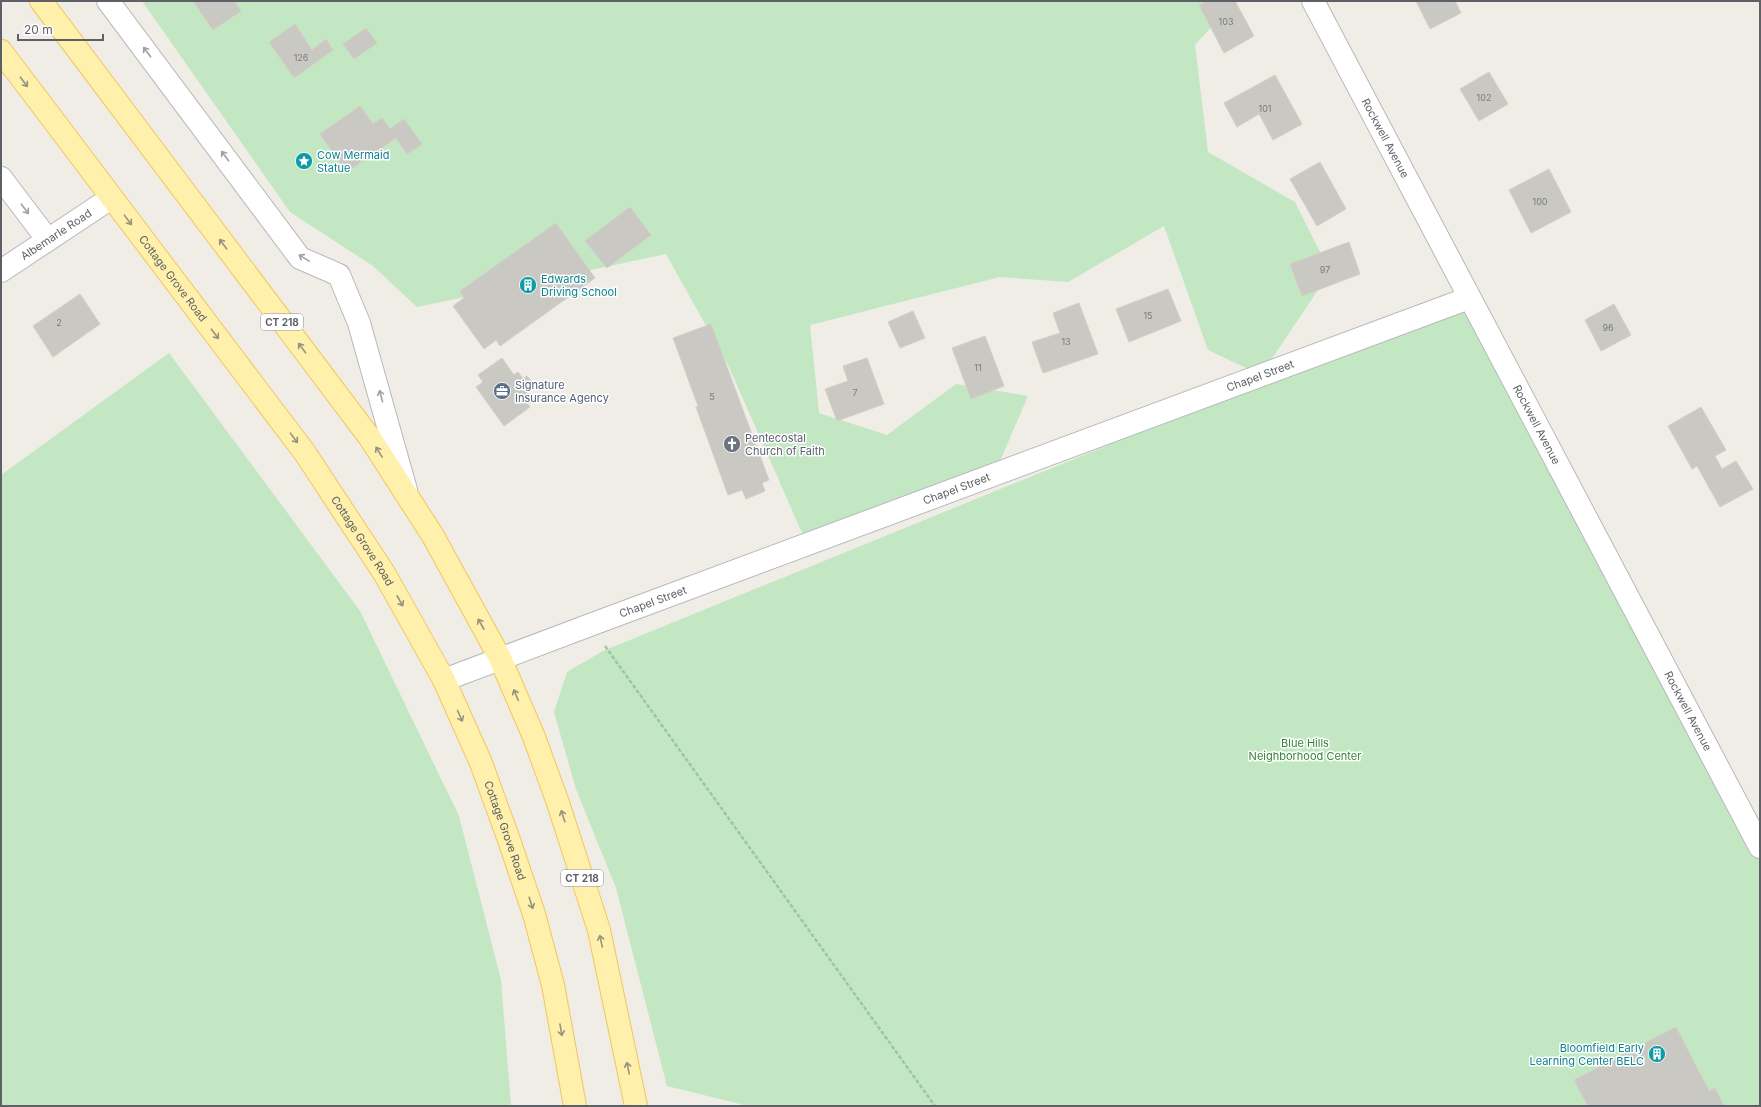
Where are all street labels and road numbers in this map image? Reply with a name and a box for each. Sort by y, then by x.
street label: Rockwell Avenue [1359,96,1412,180]
street label: Albemarle Road [18,206,94,263]
street label: Cottage Grove Road [136,232,210,324]
road number: CT 218 [261,314,303,330]
street label: Chapel Street [1225,357,1296,395]
street label: Rockwell Avenue [1510,382,1564,467]
street label: Chapel Street [921,470,992,508]
street label: Cottage Grove Road [328,493,397,588]
street label: Chapel Street [617,583,689,621]
street label: Rockwell Avenue [1661,669,1715,753]
street label: Cottage Grove Road [481,779,529,882]
road number: CT 218 [561,870,603,886]

